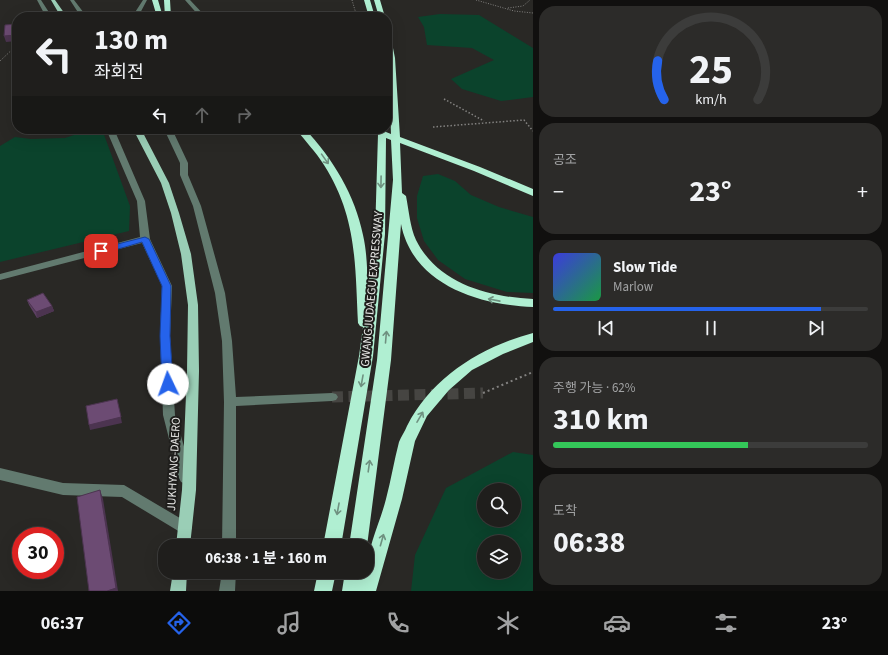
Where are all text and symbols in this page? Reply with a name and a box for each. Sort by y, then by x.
text: 130 m [94,20,168,60]
icon: left [28,28,80,80]
text: 25 [689,39,732,99]
text: 좌회전 [94,60,144,85]
text: km/h [695,88,726,109]
icon: left [149,104,171,126]
icon: ahead [191,104,213,126]
icon: right [233,104,255,126]
text: 공조 [553,151,577,169]
one-way arrow [321,153,329,164]
text: 23° [689,170,732,213]
one-way arrow [377,175,385,188]
text: − [553,176,564,208]
text: + [857,176,868,208]
street label: GWANGJUDAEGU EXPRESSWAY [357,210,387,368]
pin [84,234,118,268]
icon: arrive [90,240,112,262]
text: Slow Tide [613,257,677,278]
text: Marlow [613,278,653,296]
one-way arrow [488,296,501,304]
icon: previous [595,317,617,339]
icon: pause [700,317,722,339]
icon: next [805,317,827,339]
one-way arrow [382,331,390,344]
position arrow [147,363,189,405]
one-way arrow [358,374,366,387]
text: 주행 가능 · 62% [553,379,636,397]
text: 310 km [553,398,649,441]
one-way arrow [416,411,424,423]
street label: JUKHYANG-DAERO [163,417,185,511]
one-way arrow [365,460,373,473]
map controls [477,483,521,579]
button: search [477,483,521,527]
one-way arrow [334,502,342,515]
text: 도착 [553,502,577,520]
text: 06:38 [553,521,625,564]
speed limit sign: 30 [12,527,64,579]
one-way arrow [379,534,386,547]
button: layers [477,535,521,579]
text: 06:38 · 1 분 · 160 m [205,548,327,569]
icon: directions [165,609,193,637]
icon: music [275,609,303,637]
icon: phone [384,609,412,637]
icon: climate [494,609,522,637]
icon: car [603,609,631,637]
icon: filters [712,609,740,637]
text: 06:37 [41,611,84,636]
text: 23° [822,611,847,636]

